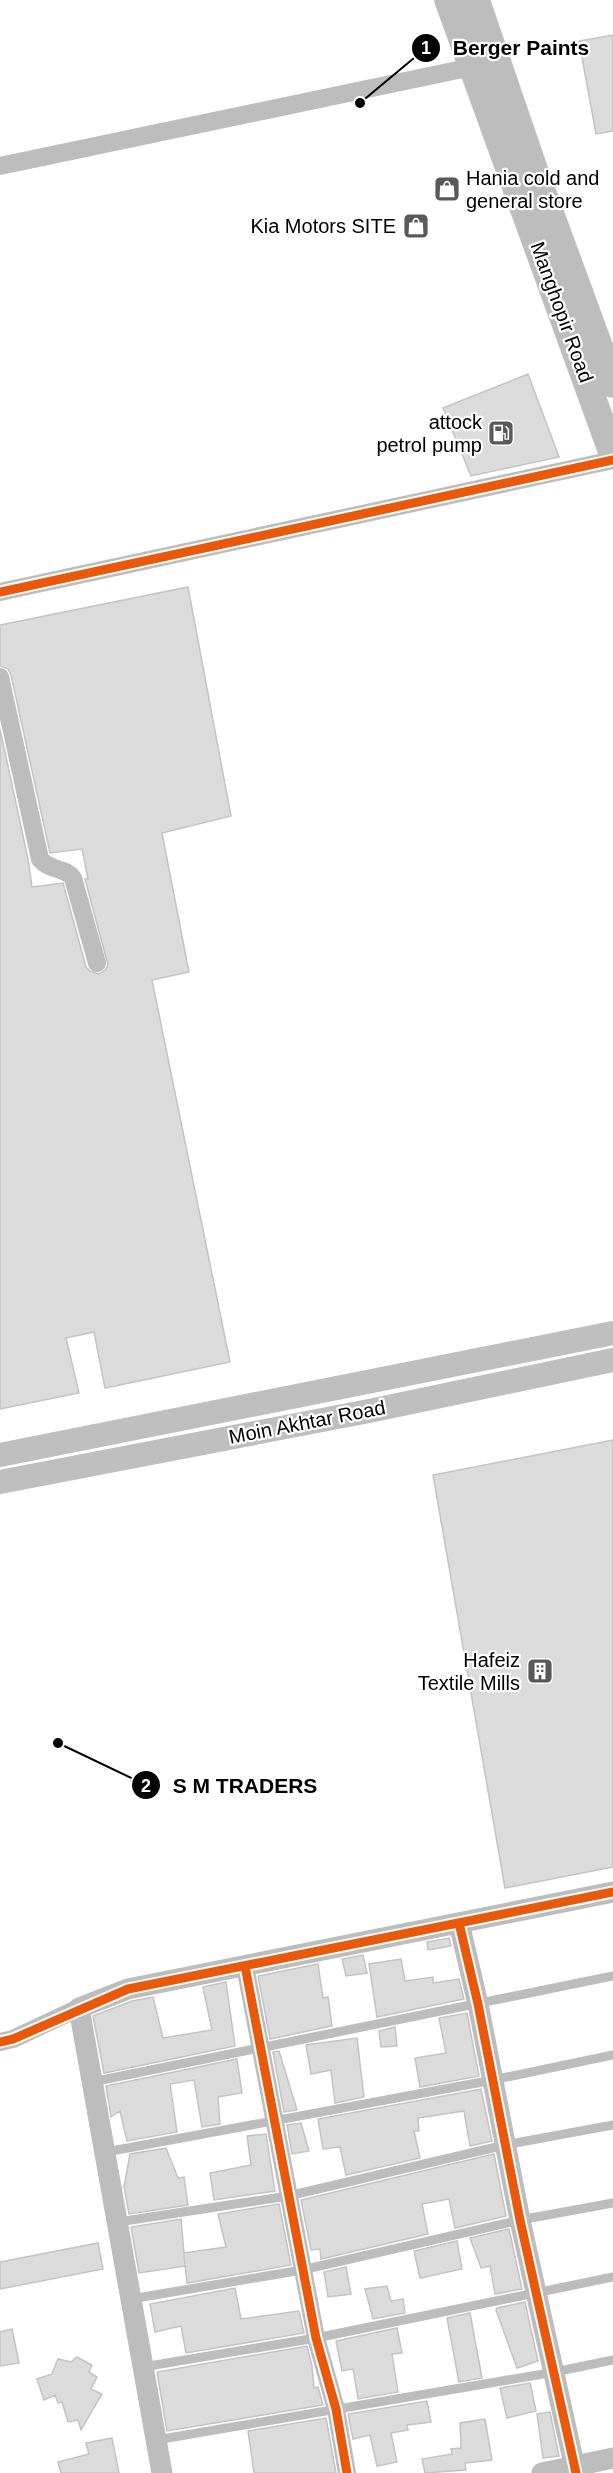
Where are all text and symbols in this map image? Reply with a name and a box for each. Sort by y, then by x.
callout: Berger Paints [411,28,602,67]
text: Berger Paints [453,36,589,59]
text: 1 [421,38,431,58]
place label: Hania cold and general store [466,167,599,212]
shop icon: Hania cold and general store [432,174,462,204]
shop icon: Kia Motors SITE [401,211,431,241]
place label: Kia Motors SITE [250,215,396,237]
street label: Manghopir Road [526,239,598,385]
place label: attock petrol pump [376,411,483,456]
fuel station icon: attock petrol pump [486,418,516,448]
street label: Moin Akhtar Road [227,1396,387,1448]
place label: Hafeiz Textile Mills [418,1649,520,1694]
building icon: Hafeiz Textile Mills [525,1656,555,1686]
callout: S M TRADERS [131,1766,330,1805]
text: S M TRADERS [173,1774,317,1797]
text: 2 [141,1776,151,1796]

